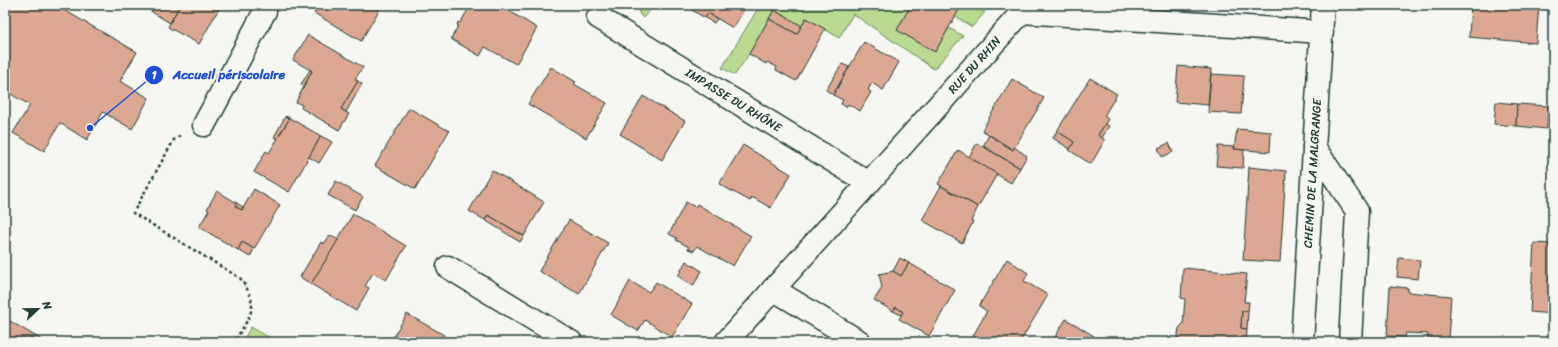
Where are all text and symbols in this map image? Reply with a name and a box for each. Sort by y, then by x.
street label: RUE DU RHIN [942,31,1007,99]
street label: IMPASSE DU RHÔNE [680,61,787,139]
callout: Accueil périscolaire [144,62,293,87]
text: Accueil périscolaire [172,63,286,86]
text: 1 [151,64,157,86]
street label: CHEMIN DE LA MALGRANGE [1297,97,1328,249]
north arrow [18,289,58,329]
text: N [36,297,57,313]

